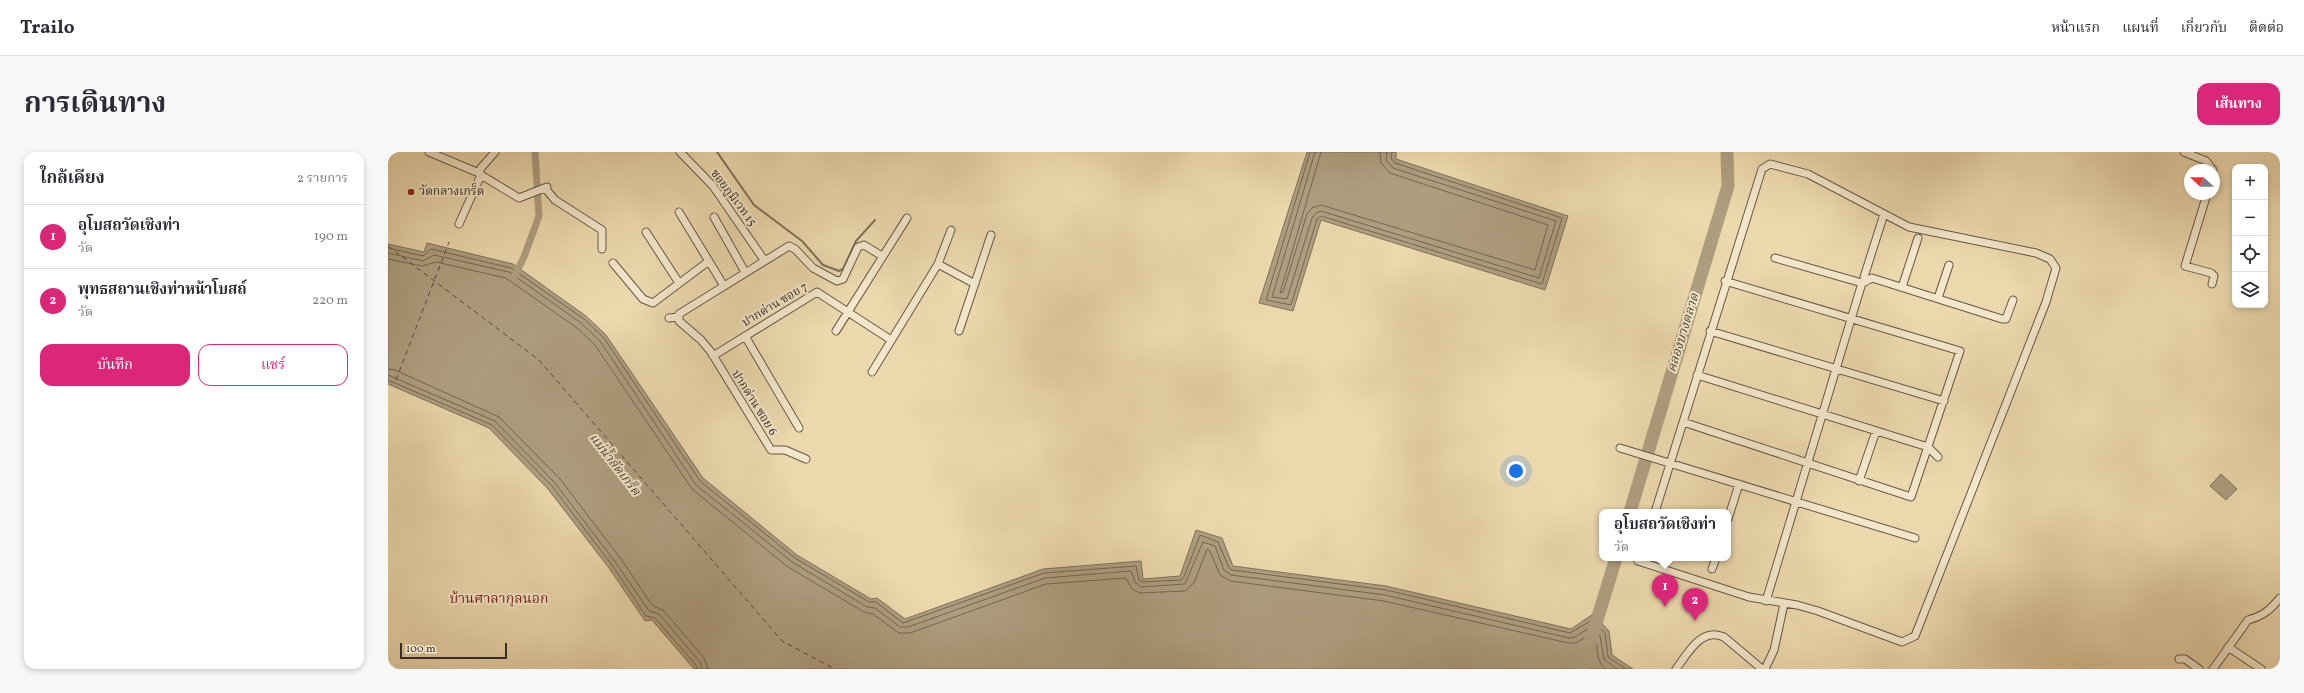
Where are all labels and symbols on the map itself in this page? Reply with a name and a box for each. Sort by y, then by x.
north arrow [2184,164,2220,200]
street label: ซอยภูมิเวท 15 [706,166,760,230]
place label: วัดกลางเกร็ด [419,183,484,200]
marker: วัดกลางเกร็ด [406,187,416,197]
street label: ปากด่าน ซอย 7 [739,279,811,331]
water label: คลองบางตลาด [1663,291,1705,375]
street label: ปากด่าน ซอย 6 [727,367,781,439]
water label: แม่น้ำลัดเกร็ด [584,429,646,501]
your location [1506,461,1526,481]
pin: 1 [1652,574,1678,607]
pin: 2 [1682,588,1708,621]
district label: บ้านศาลากุลนอก [449,590,549,609]
scale bar [400,641,507,660]

